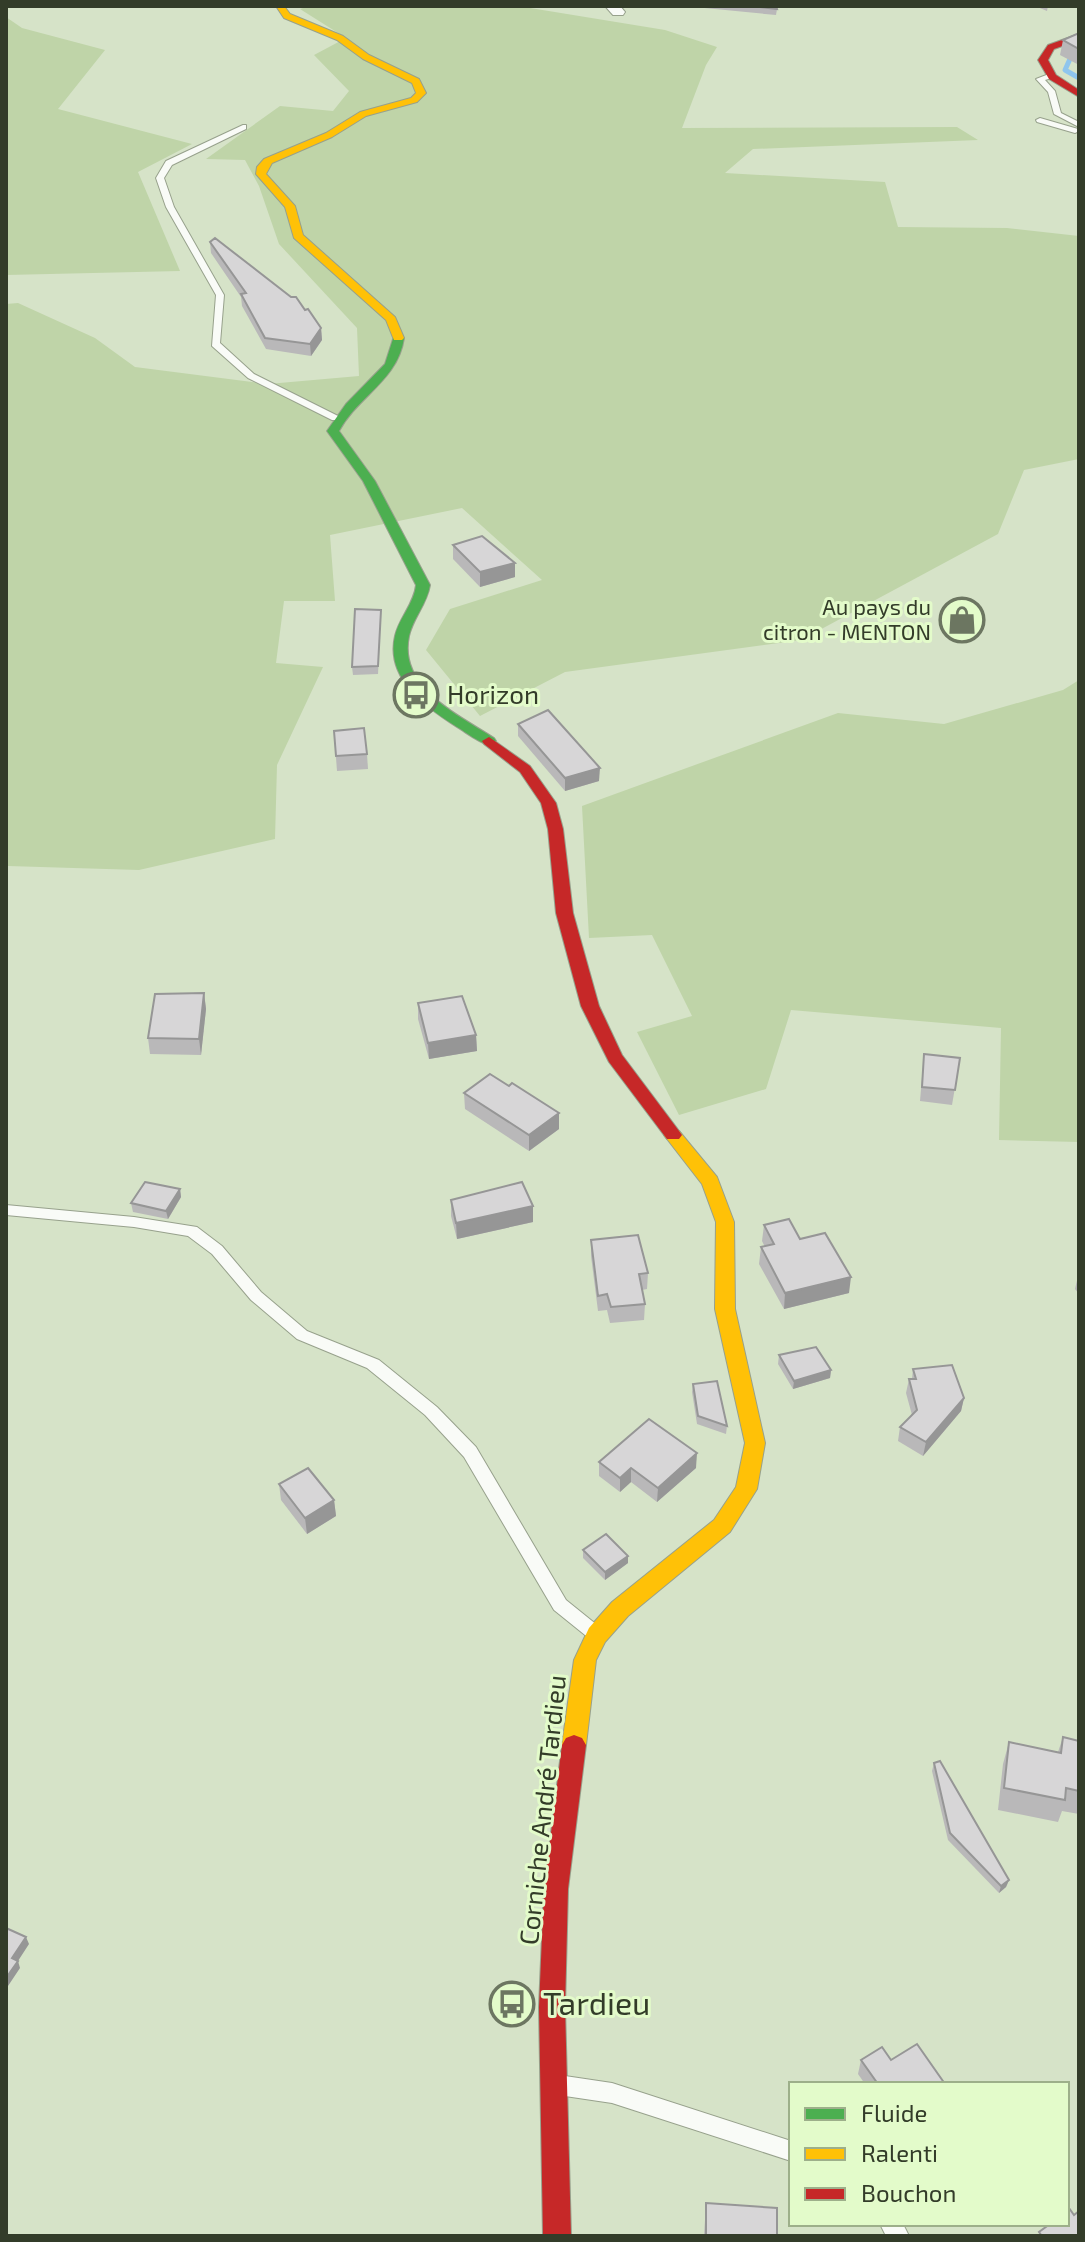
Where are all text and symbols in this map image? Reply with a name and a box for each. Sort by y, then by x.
place label: Au pays du citron - MENTON [763,593,931,644]
shop icon: Au pays du citron - MENTON [938,596,986,644]
bus stop icon: Horizon [392,671,440,719]
place label: Horizon [447,678,539,709]
street label: Corniche André Tardieu [512,1673,571,1946]
bus stop icon: Tardieu [488,1980,536,2028]
place label: Tardieu [543,1983,650,2021]
legend [789,2082,1069,2226]
text: Fluide [861,2098,927,2127]
text: Ralenti [861,2138,938,2167]
text: Bouchon [861,2178,956,2207]

